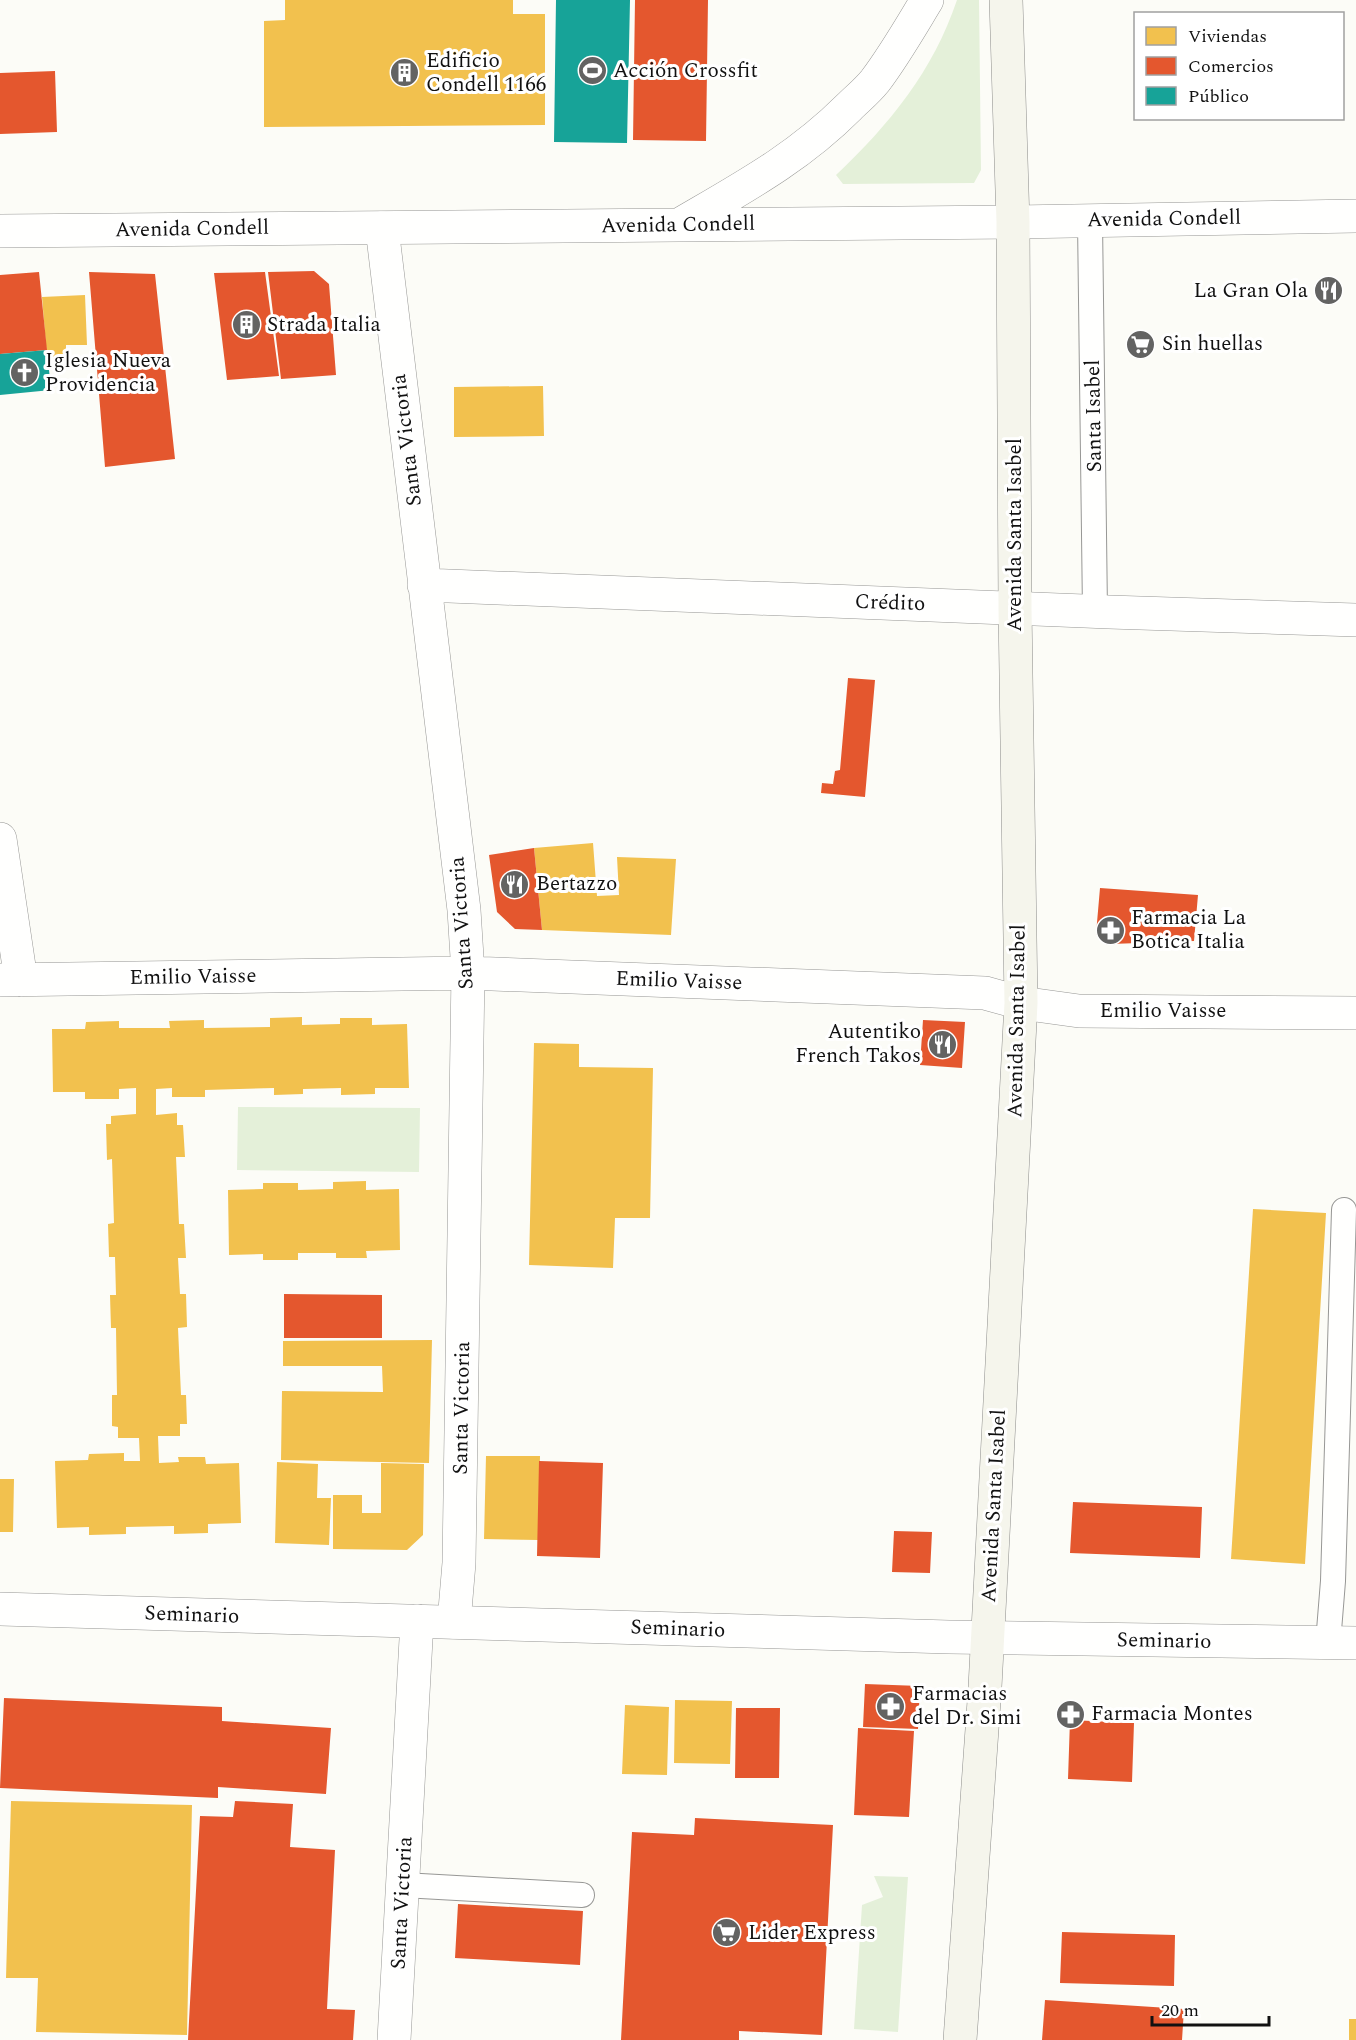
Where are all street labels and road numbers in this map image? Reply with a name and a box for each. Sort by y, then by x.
street label: Avenida Condell [1087,202,1241,236]
street label: Avenida Condell [601,208,755,242]
street label: Avenida Condell [115,212,269,246]
street label: Santa Isabel [1077,359,1111,473]
street label: Santa Victoria [383,371,431,508]
street label: Avenida Santa Isabel [999,438,1031,632]
street label: Crédito [854,586,926,620]
street label: Santa Victoria [441,855,483,991]
street label: Avenida Santa Isabel [999,924,1035,1118]
street label: Emilio Vaisse [129,960,257,994]
street label: Emilio Vaisse [615,963,743,999]
street label: Emilio Vaisse [1100,995,1227,1027]
street label: Santa Victoria [445,1340,479,1475]
street label: Avenida Santa Isabel [973,1408,1015,1604]
street label: Seminario [144,1597,240,1633]
street label: Seminario [630,1611,726,1647]
street label: Seminario [1116,1624,1212,1658]
street label: Santa Victoria [383,1835,422,1970]

